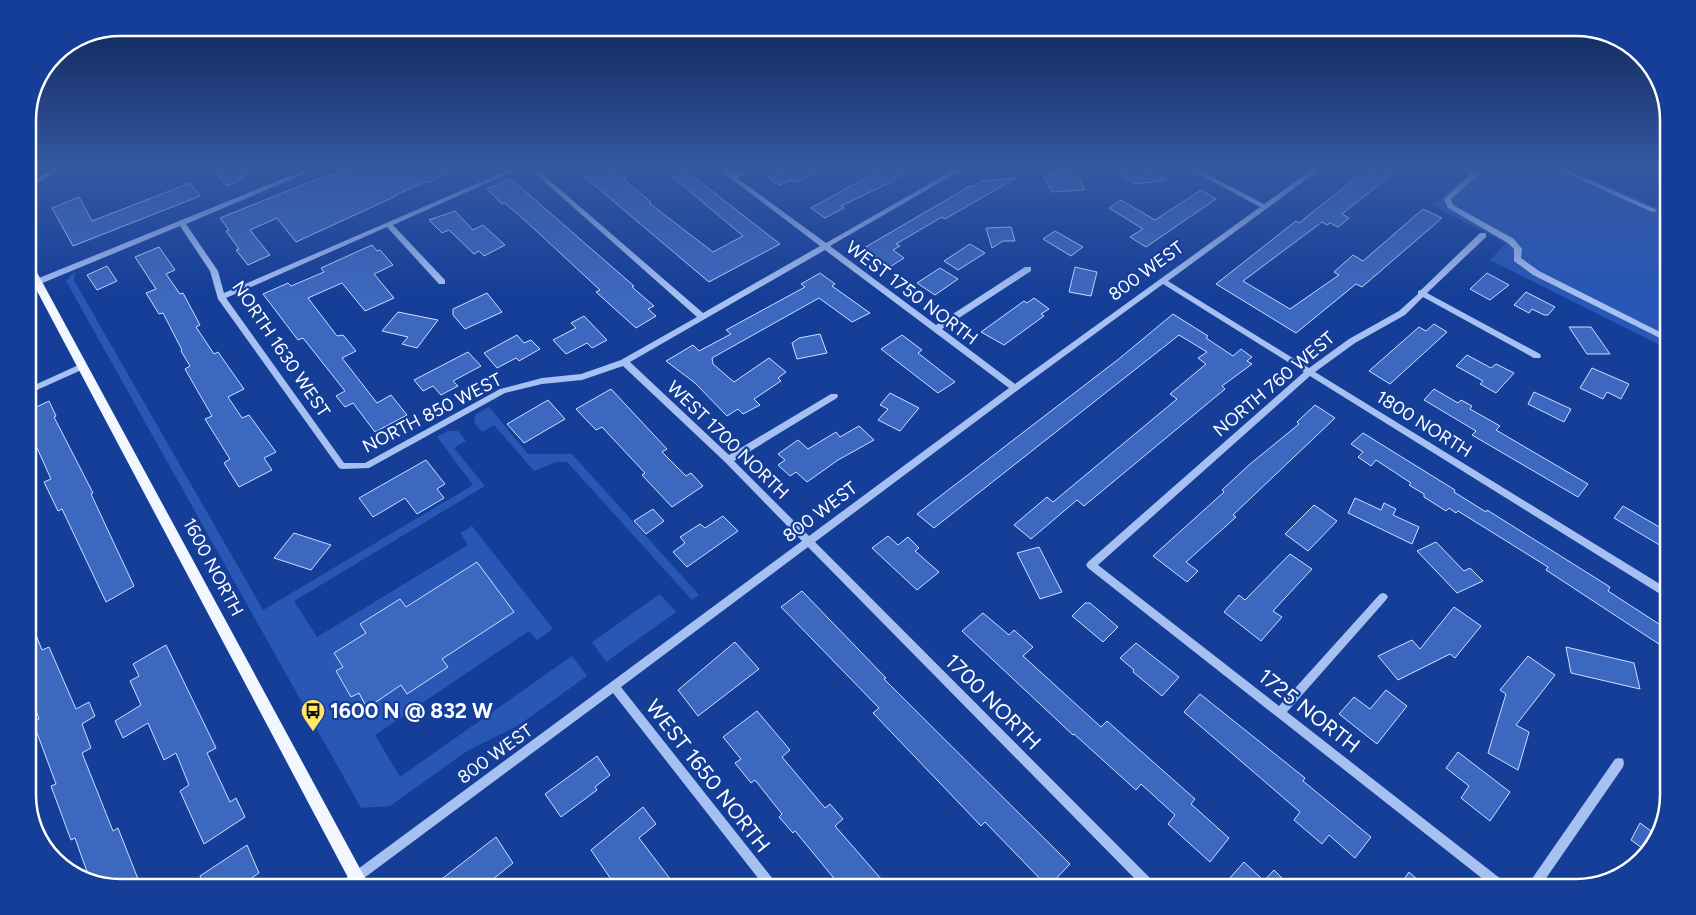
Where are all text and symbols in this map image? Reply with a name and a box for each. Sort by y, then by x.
street label: WEST 1750 NORTH [842,236,982,350]
street label: 800 WEST [1104,236,1188,306]
street label: NORTH 1630 WEST [227,277,335,421]
street label: NORTH 760 WEST [1209,327,1339,441]
street label: NORTH 850 WEST [359,368,505,458]
street label: WEST 1700 NORTH [663,376,793,504]
street label: 1800 NORTH [1372,386,1476,462]
street label: 800 WEST [778,477,862,547]
street label: 1600 NORTH [178,514,248,620]
street label: 1700 NORTH [940,649,1046,755]
street label: 1725 NORTH [1254,663,1365,758]
street label: WEST 1650 NORTH [641,694,776,857]
bus stop icon: 1600 N @ 832 W [300,698,326,732]
place label: 1600 N @ 832 W [330,698,493,723]
street label: 800 WEST [453,719,537,789]

